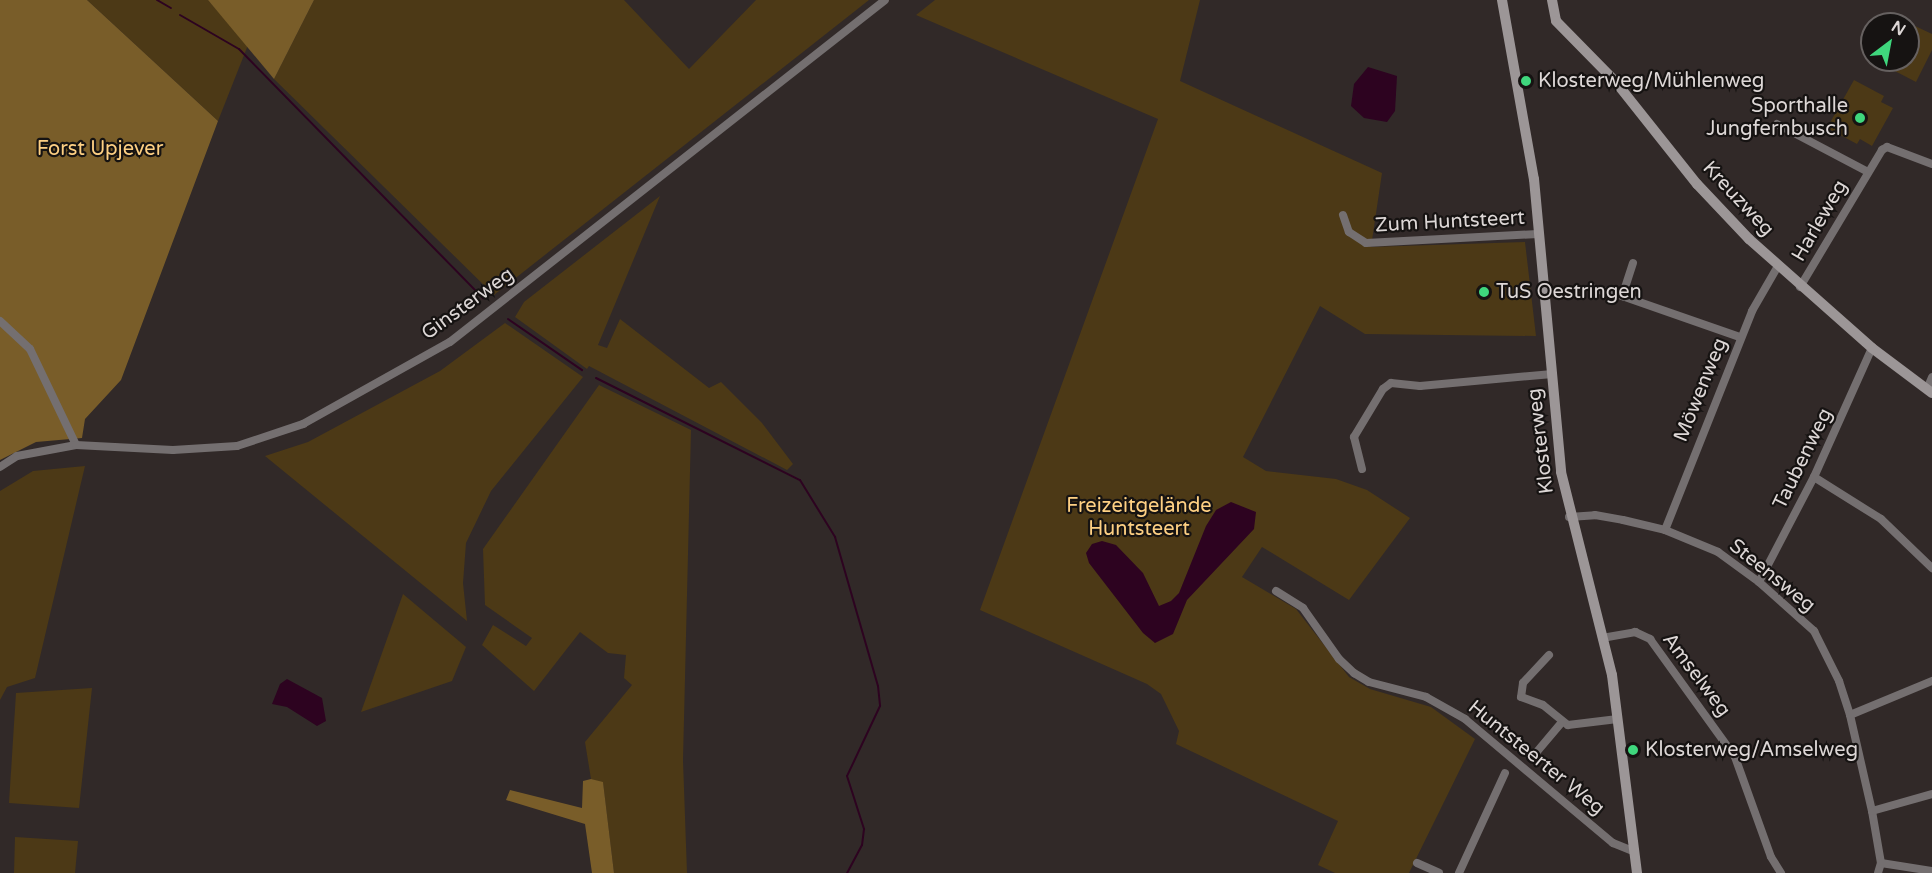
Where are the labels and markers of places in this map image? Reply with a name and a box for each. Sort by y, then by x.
place label: Klosterweg/Mühlenweg [1538,69,1764,93]
marker: Klosterweg/Mühlenweg [1519,74,1533,88]
place label: Sporthalle Jungfernbusch [1706,94,1848,141]
marker: Sporthalle Jungfernbusch [1853,111,1867,125]
place label: TuS Oestringen [1496,280,1642,304]
marker: TuS Oestringen [1477,285,1491,299]
place label: Klosterweg/Amselweg [1645,738,1858,762]
marker: Klosterweg/Amselweg [1626,743,1640,757]

